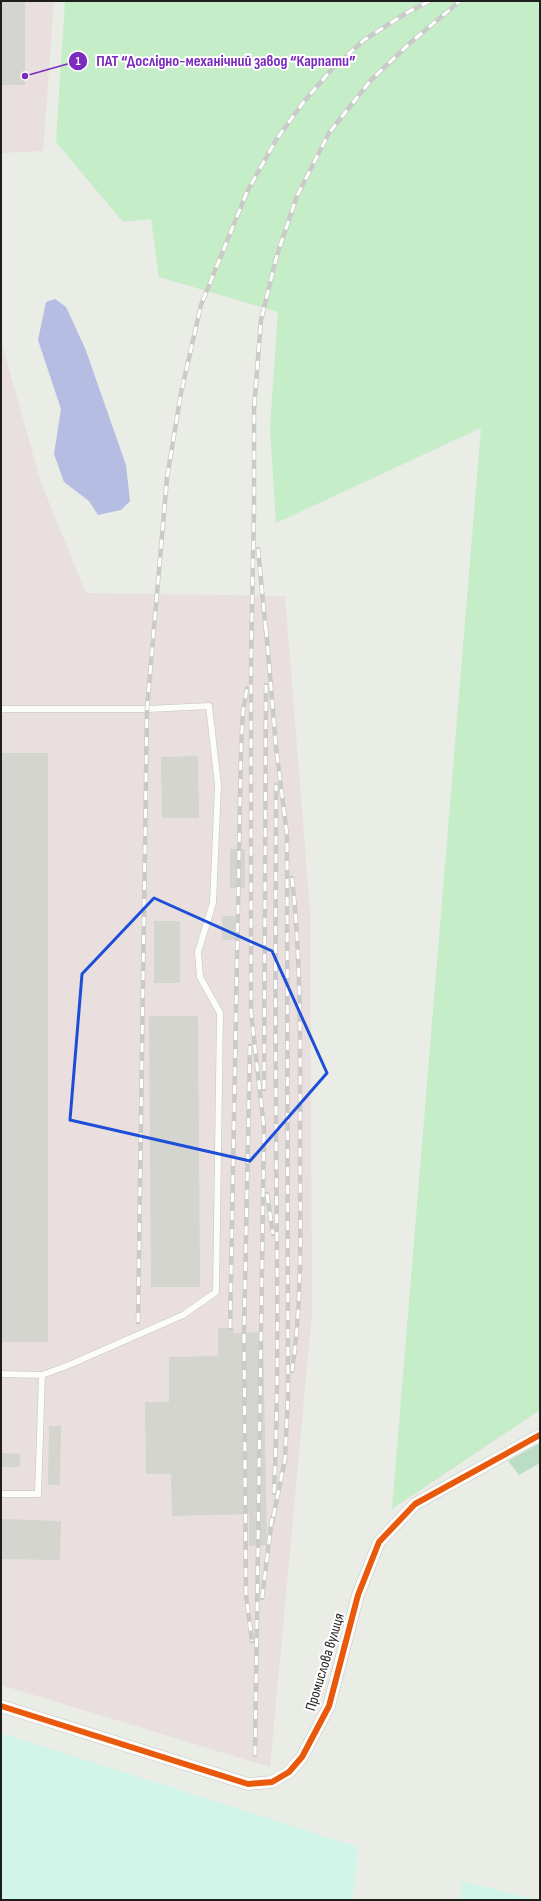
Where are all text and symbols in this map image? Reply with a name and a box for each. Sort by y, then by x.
callout: ПАТ “Дослідно-механічний завод “Карпати” [68,47,363,75]
text: ПАТ “Дослідно-механічний завод “Карпати” [96,52,356,71]
text: 1 [76,54,81,69]
street label: Промислова вулиця [301,1611,349,1713]

